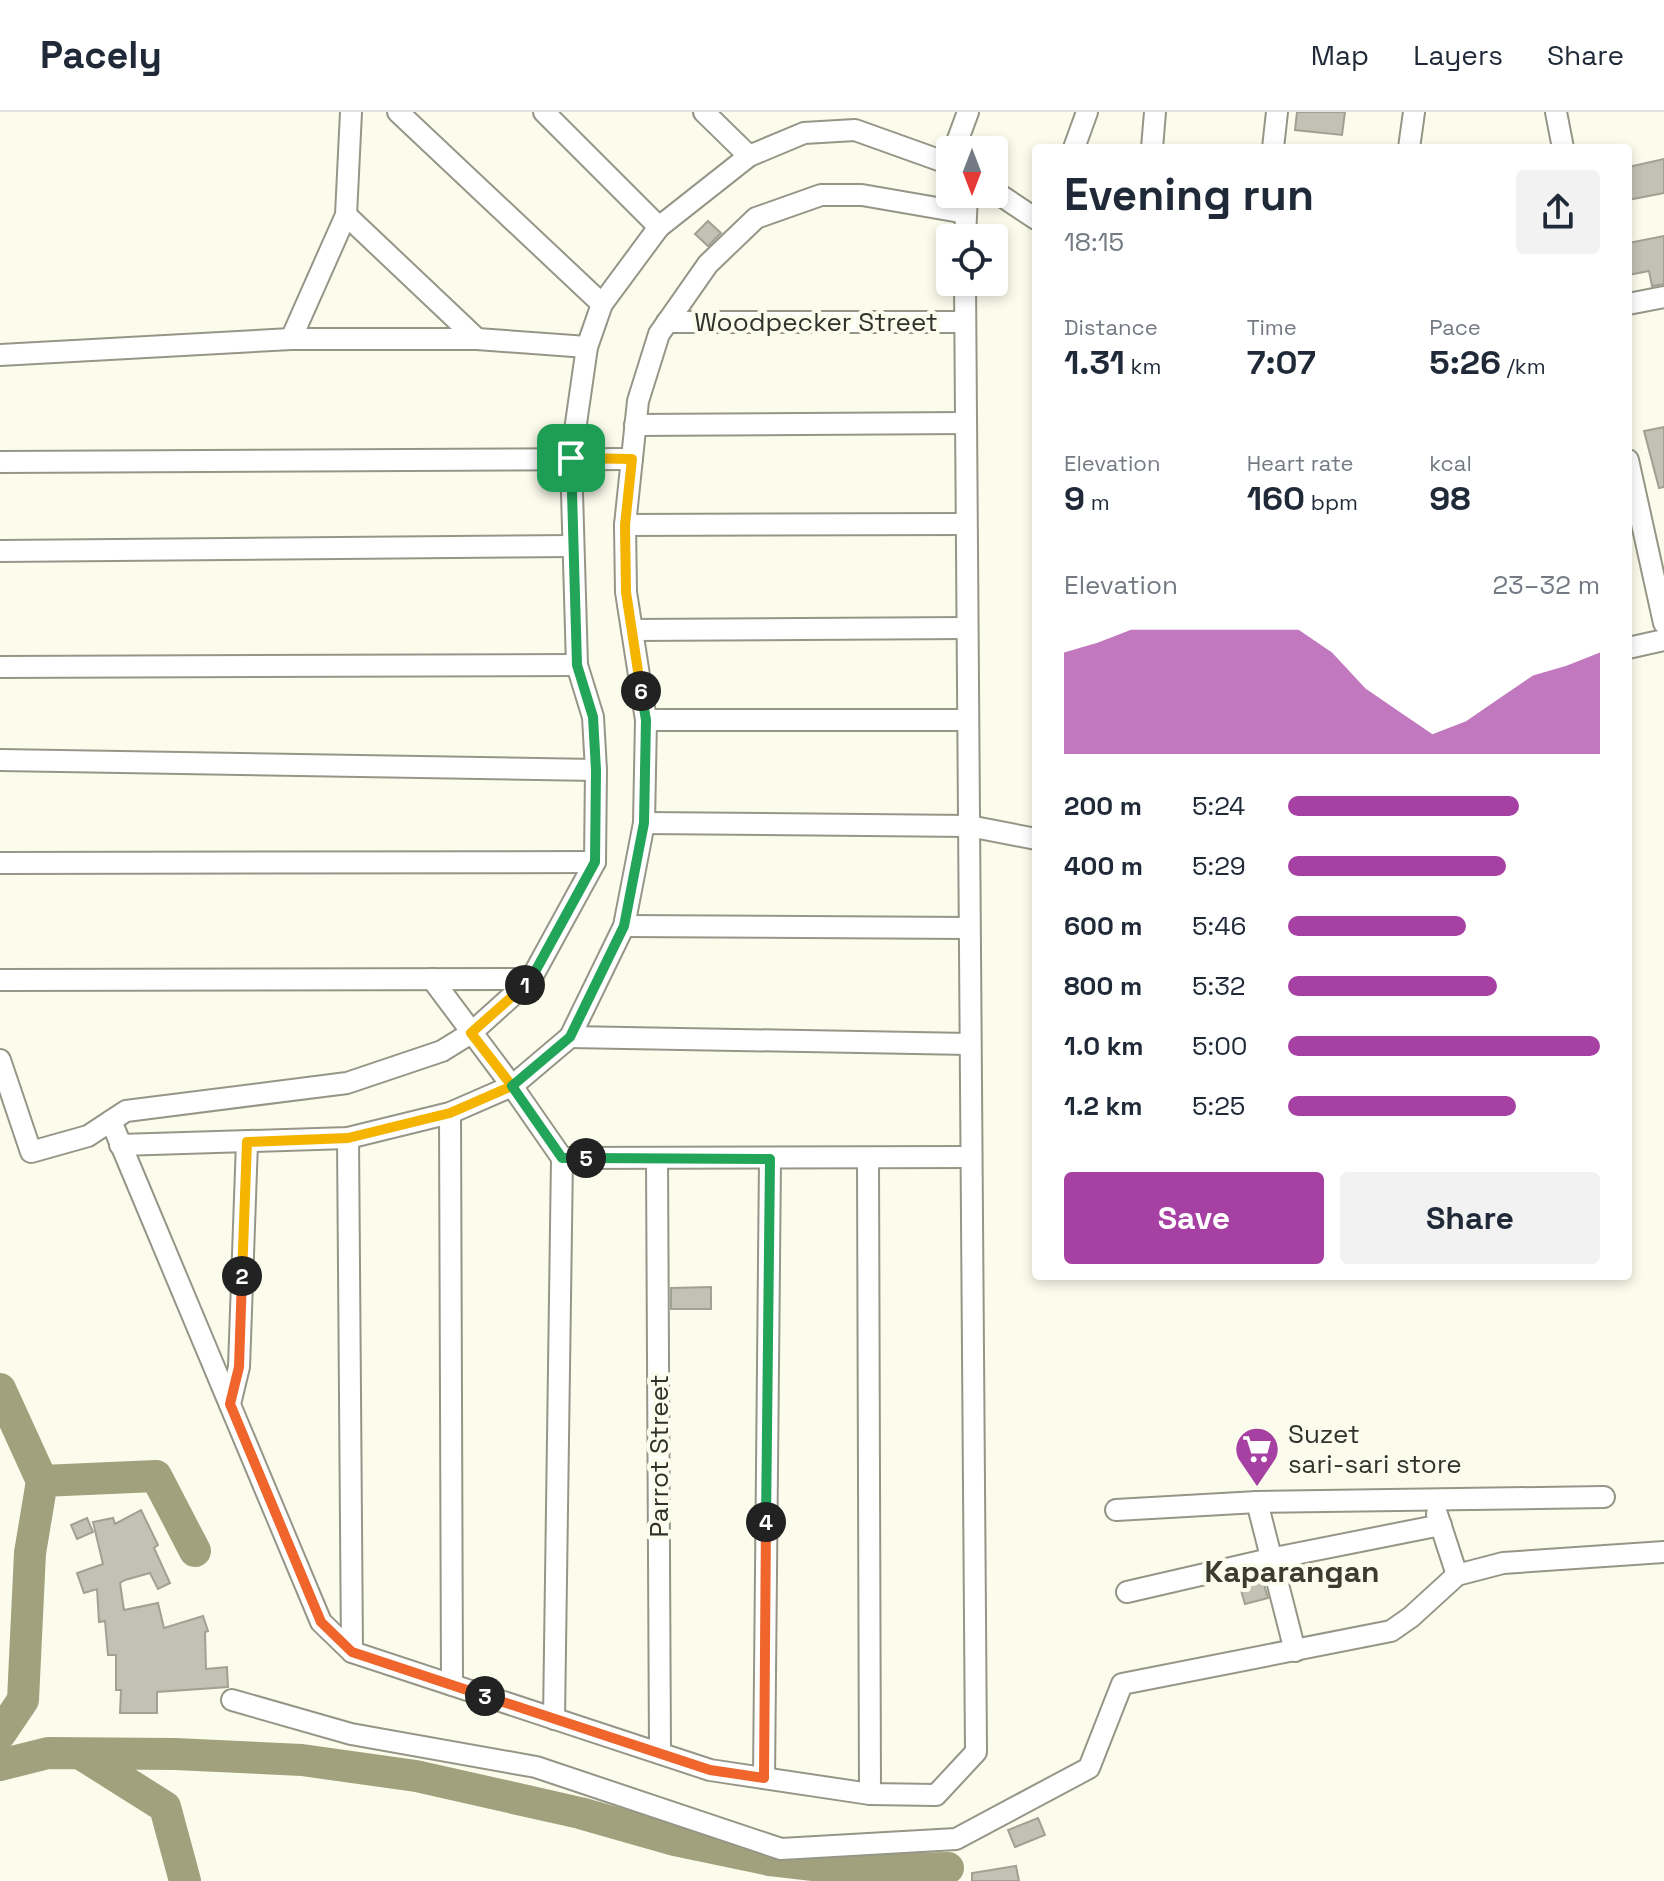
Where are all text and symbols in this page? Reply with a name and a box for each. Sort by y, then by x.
text: Pacely [40,31,162,79]
text: Map [1311,37,1369,73]
text: Layers [1413,37,1503,73]
text: Share [1547,37,1624,73]
north arrow [936,136,1008,208]
map controls [936,136,1008,296]
text: Evening run [1064,167,1314,223]
button: share [1516,170,1600,254]
button: locate [936,224,1008,296]
text: 18:15 [1064,225,1124,259]
street label: Woodpecker Street [694,305,938,339]
text: Distance [1064,313,1158,341]
text: Time [1247,313,1297,341]
text: Pace [1429,313,1481,341]
text: 1.31 [1064,341,1125,384]
text: 7:07 [1247,341,1316,384]
text: 5:26 [1429,341,1501,384]
text: km [1125,352,1161,380]
text: /km [1501,352,1546,380]
pin [537,424,605,492]
icon: arrive [549,436,593,480]
text: Elevation [1064,449,1160,477]
text: Heart rate [1247,449,1353,477]
text: kcal [1429,449,1472,477]
text: 9 [1064,477,1085,520]
text: 160 [1247,477,1305,520]
text: 98 [1429,477,1471,520]
text: m [1085,488,1110,516]
text: bpm [1305,488,1358,516]
text: Elevation [1064,568,1178,602]
text: 23–32 m [1493,568,1600,602]
pin: 6 [621,671,661,711]
text: 6 [634,677,648,705]
text: 200 m [1064,789,1142,823]
text: 5:24 [1192,789,1245,823]
text: 400 m [1064,849,1143,883]
text: 5:29 [1192,849,1246,883]
text: 600 m [1064,909,1143,943]
text: 5:46 [1192,909,1246,943]
pin: 1 [505,965,545,1005]
text: 800 m [1064,969,1142,1003]
text: 5:32 [1192,969,1246,1003]
text: 1 [520,971,530,999]
text: 1.0 km [1064,1029,1144,1063]
text: 5:00 [1192,1029,1247,1063]
text: 1.2 km [1064,1089,1142,1123]
text: 5:25 [1192,1089,1245,1123]
pin: 5 [566,1138,606,1178]
text: 5 [579,1144,593,1172]
button: Save [1064,1172,1324,1264]
button: Share [1340,1172,1600,1264]
pin: 2 [222,1256,262,1296]
text: 2 [235,1262,249,1290]
street label: Parrot Street [642,1374,676,1538]
place label: Suzet sari-sari store [1288,1417,1462,1481]
supermarket icon: Suzet sari-sari store [1233,1425,1281,1488]
pin: 4 [746,1502,786,1542]
text: 4 [759,1508,773,1536]
district label: Kaparangan [1205,1552,1379,1591]
pin: 3 [465,1676,505,1716]
text: 3 [478,1682,492,1710]

